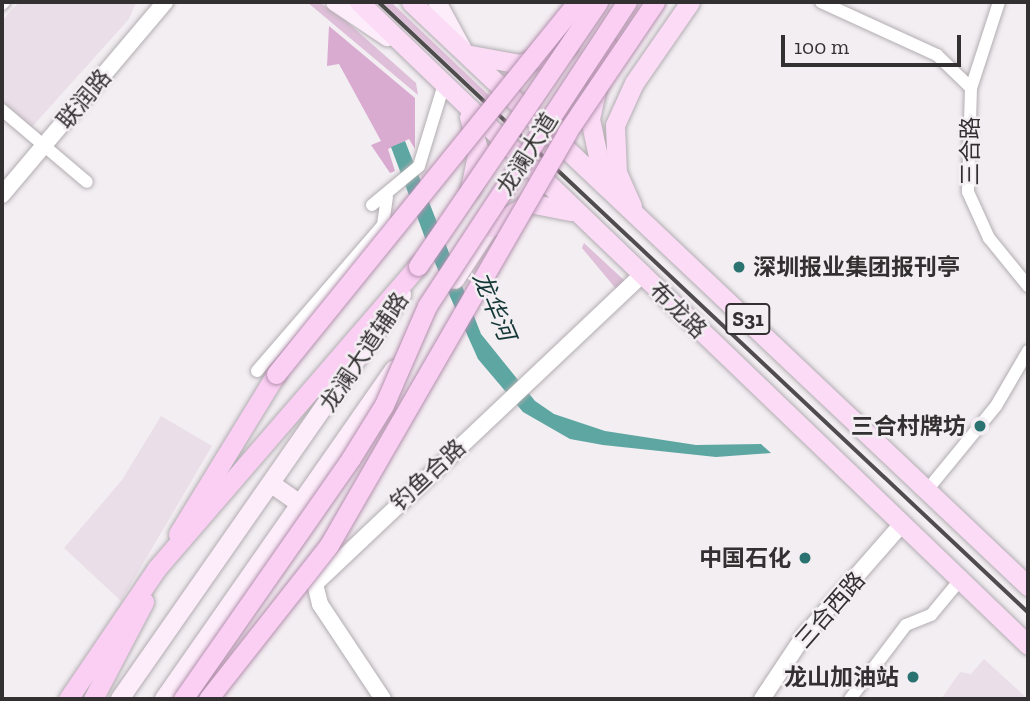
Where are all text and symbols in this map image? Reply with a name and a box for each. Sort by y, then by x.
scale bar [785,21,965,65]
text: 100 m [794,34,849,59]
street label: 联润路 [51,64,117,134]
street label: 龙澜大道 [491,108,563,200]
street label: 三合路 [956,117,984,185]
place label: 深圳报业集团报刊亭 [753,253,960,281]
marker: 深圳报业集团报刊亭 [731,259,747,275]
water label: 龙华河 [467,267,521,345]
street label: 布龙路 [644,276,712,344]
street label: 龙澜大道辅路 [314,287,414,417]
road number: S31 [725,302,771,336]
place label: 三合村牌坊 [851,412,966,440]
marker: 三合村牌坊 [972,418,988,434]
street label: 钓鱼合路 [385,434,471,516]
place label: 中国石化 [699,544,791,572]
marker: 中国石化 [797,550,813,566]
street label: 三合西路 [789,566,871,654]
place label: 龙山加油站 [784,663,899,691]
marker: 龙山加油站 [905,669,921,685]

